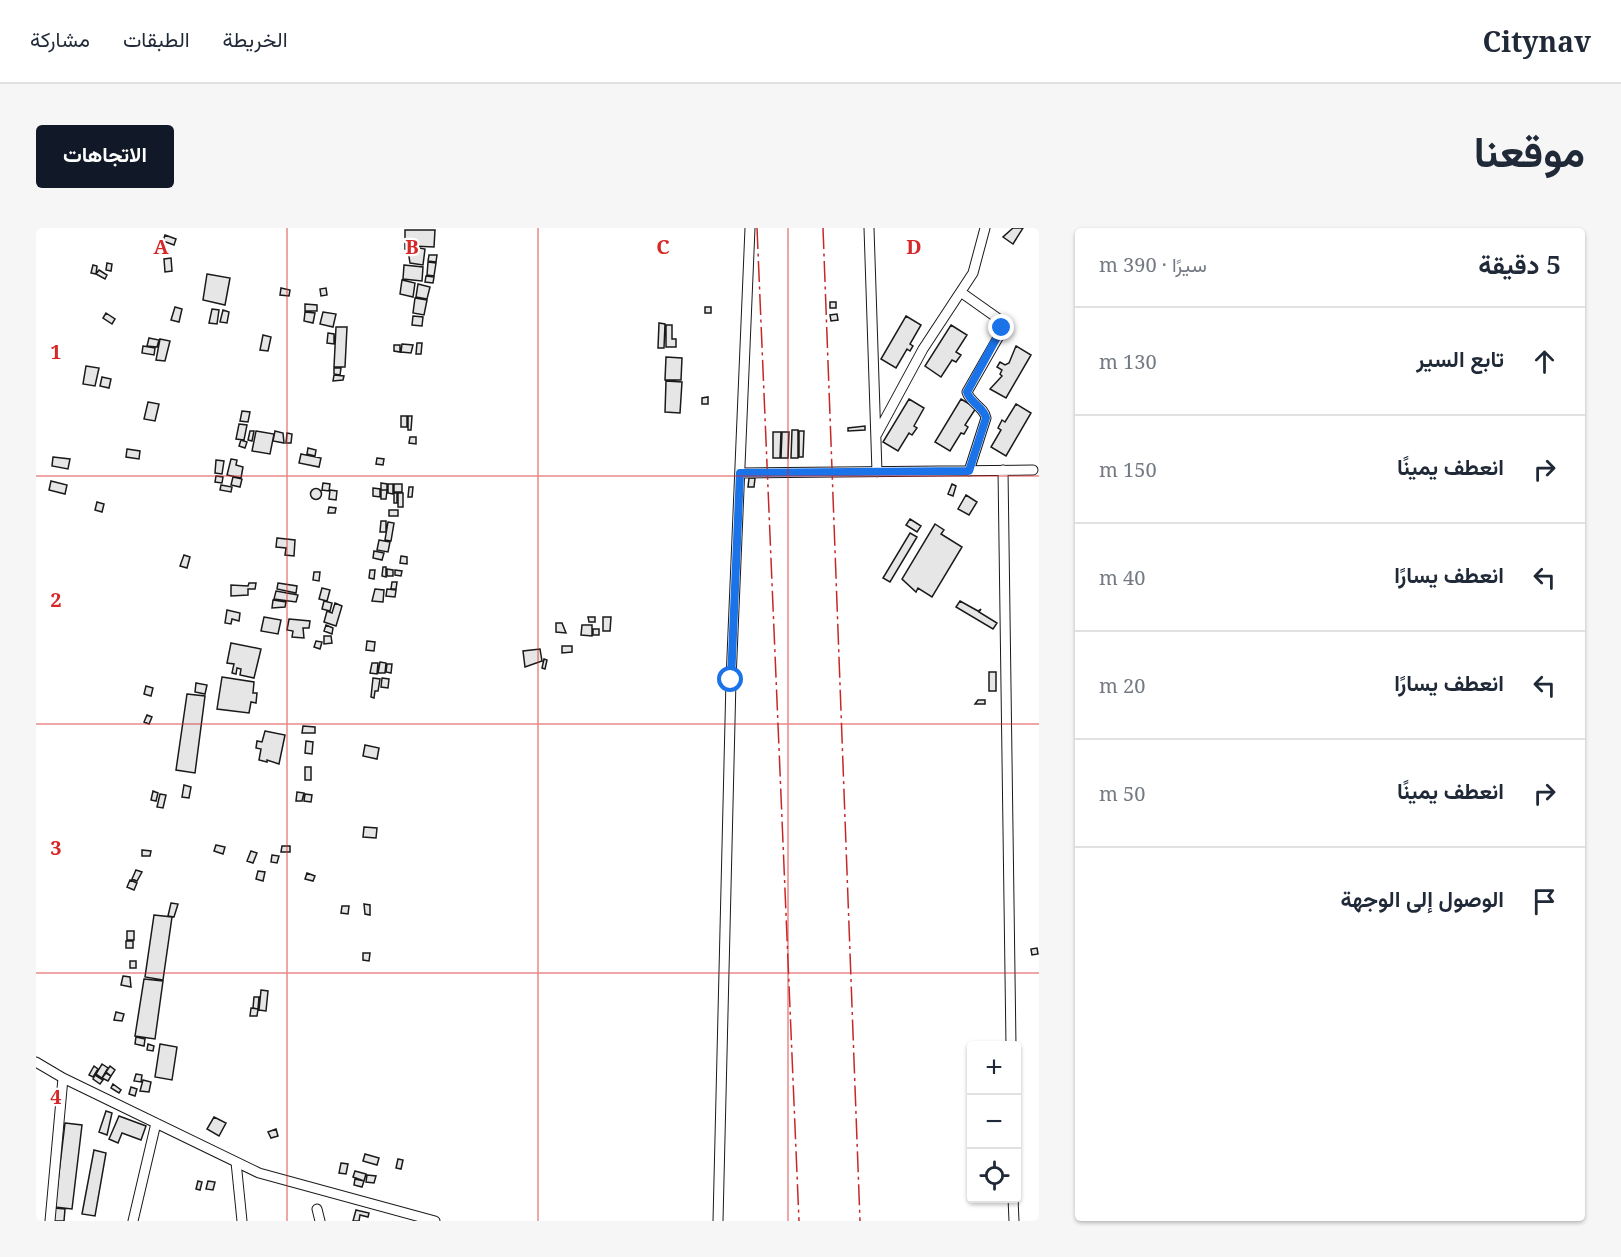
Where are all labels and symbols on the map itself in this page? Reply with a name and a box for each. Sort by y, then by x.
text: A [153,233,169,260]
text: B [405,233,419,260]
text: C [656,233,670,260]
text: D [906,233,922,260]
route end [988,314,1014,340]
text: 1 [50,338,62,365]
text: 2 [50,586,62,613]
route start [717,666,743,692]
text: 3 [50,834,62,861]
text: 4 [50,1083,62,1110]

